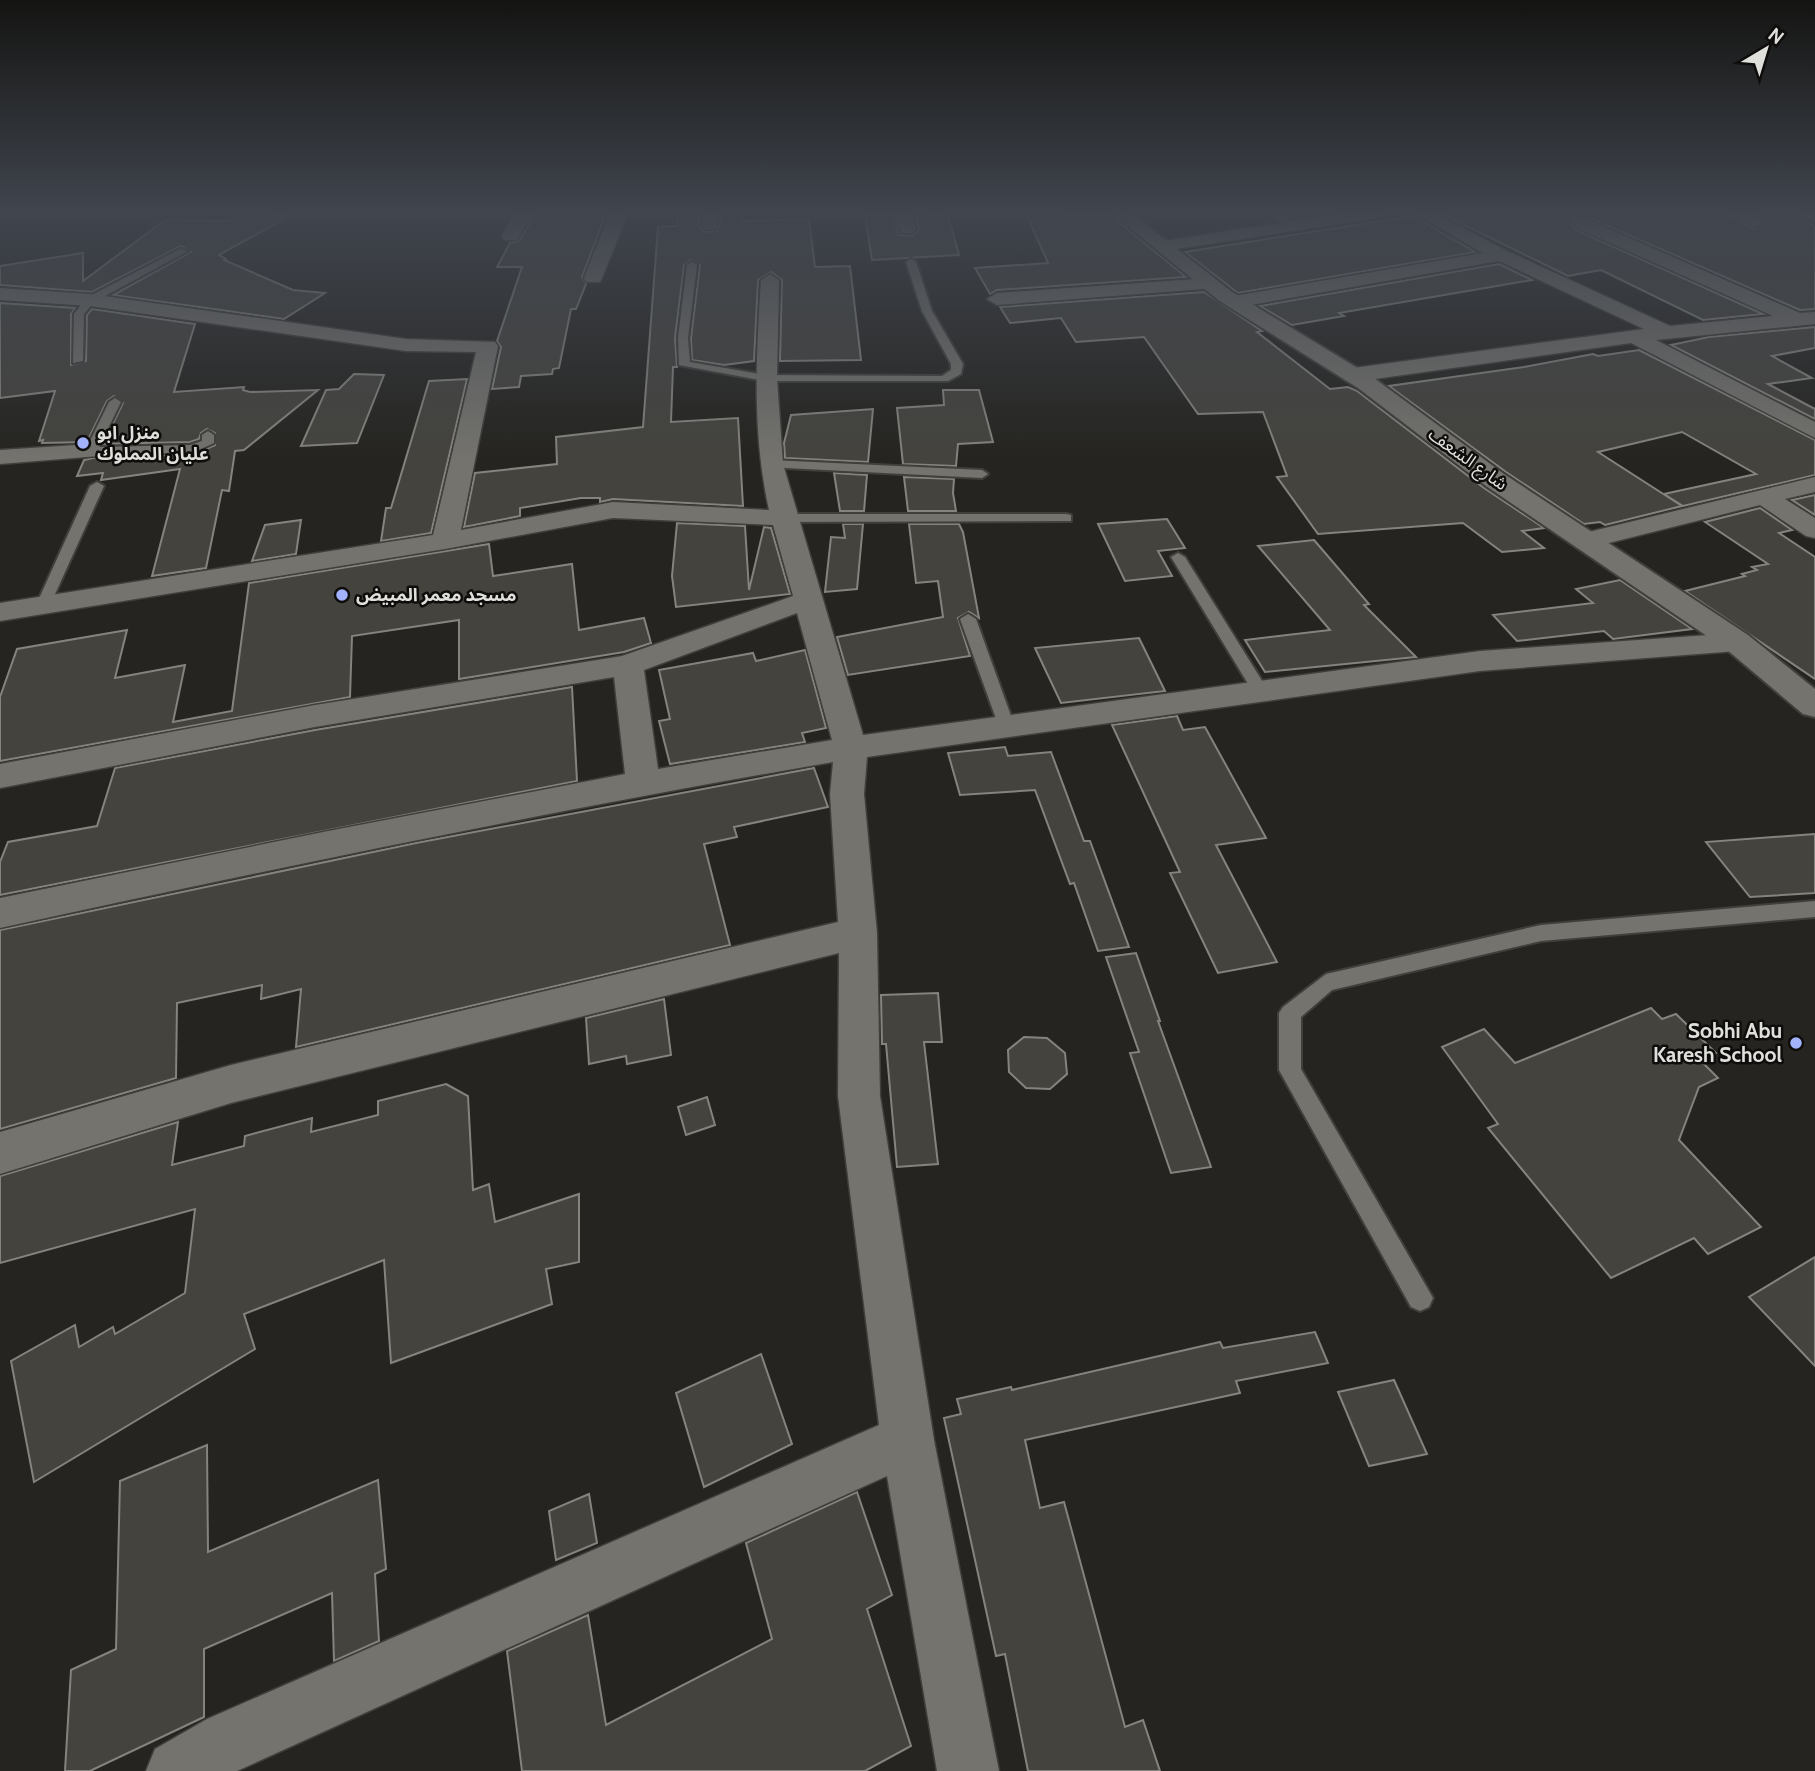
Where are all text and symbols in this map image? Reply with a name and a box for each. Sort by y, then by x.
north arrow [1731,14,1801,84]
text: N [1764,23,1789,49]
place label: منزل ابو عليان المملوك [97,422,209,465]
street label: شارع الشعف [1422,423,1512,498]
marker: منزل ابو عليان المملوك [75,435,91,451]
place label: مسجد معمر المبيض [356,584,516,606]
marker: مسجد معمر المبيض [334,587,350,603]
place label: Sobhi Abu Karesh School [1653,1018,1782,1067]
marker: Sobhi Abu Karesh School [1788,1035,1804,1051]

